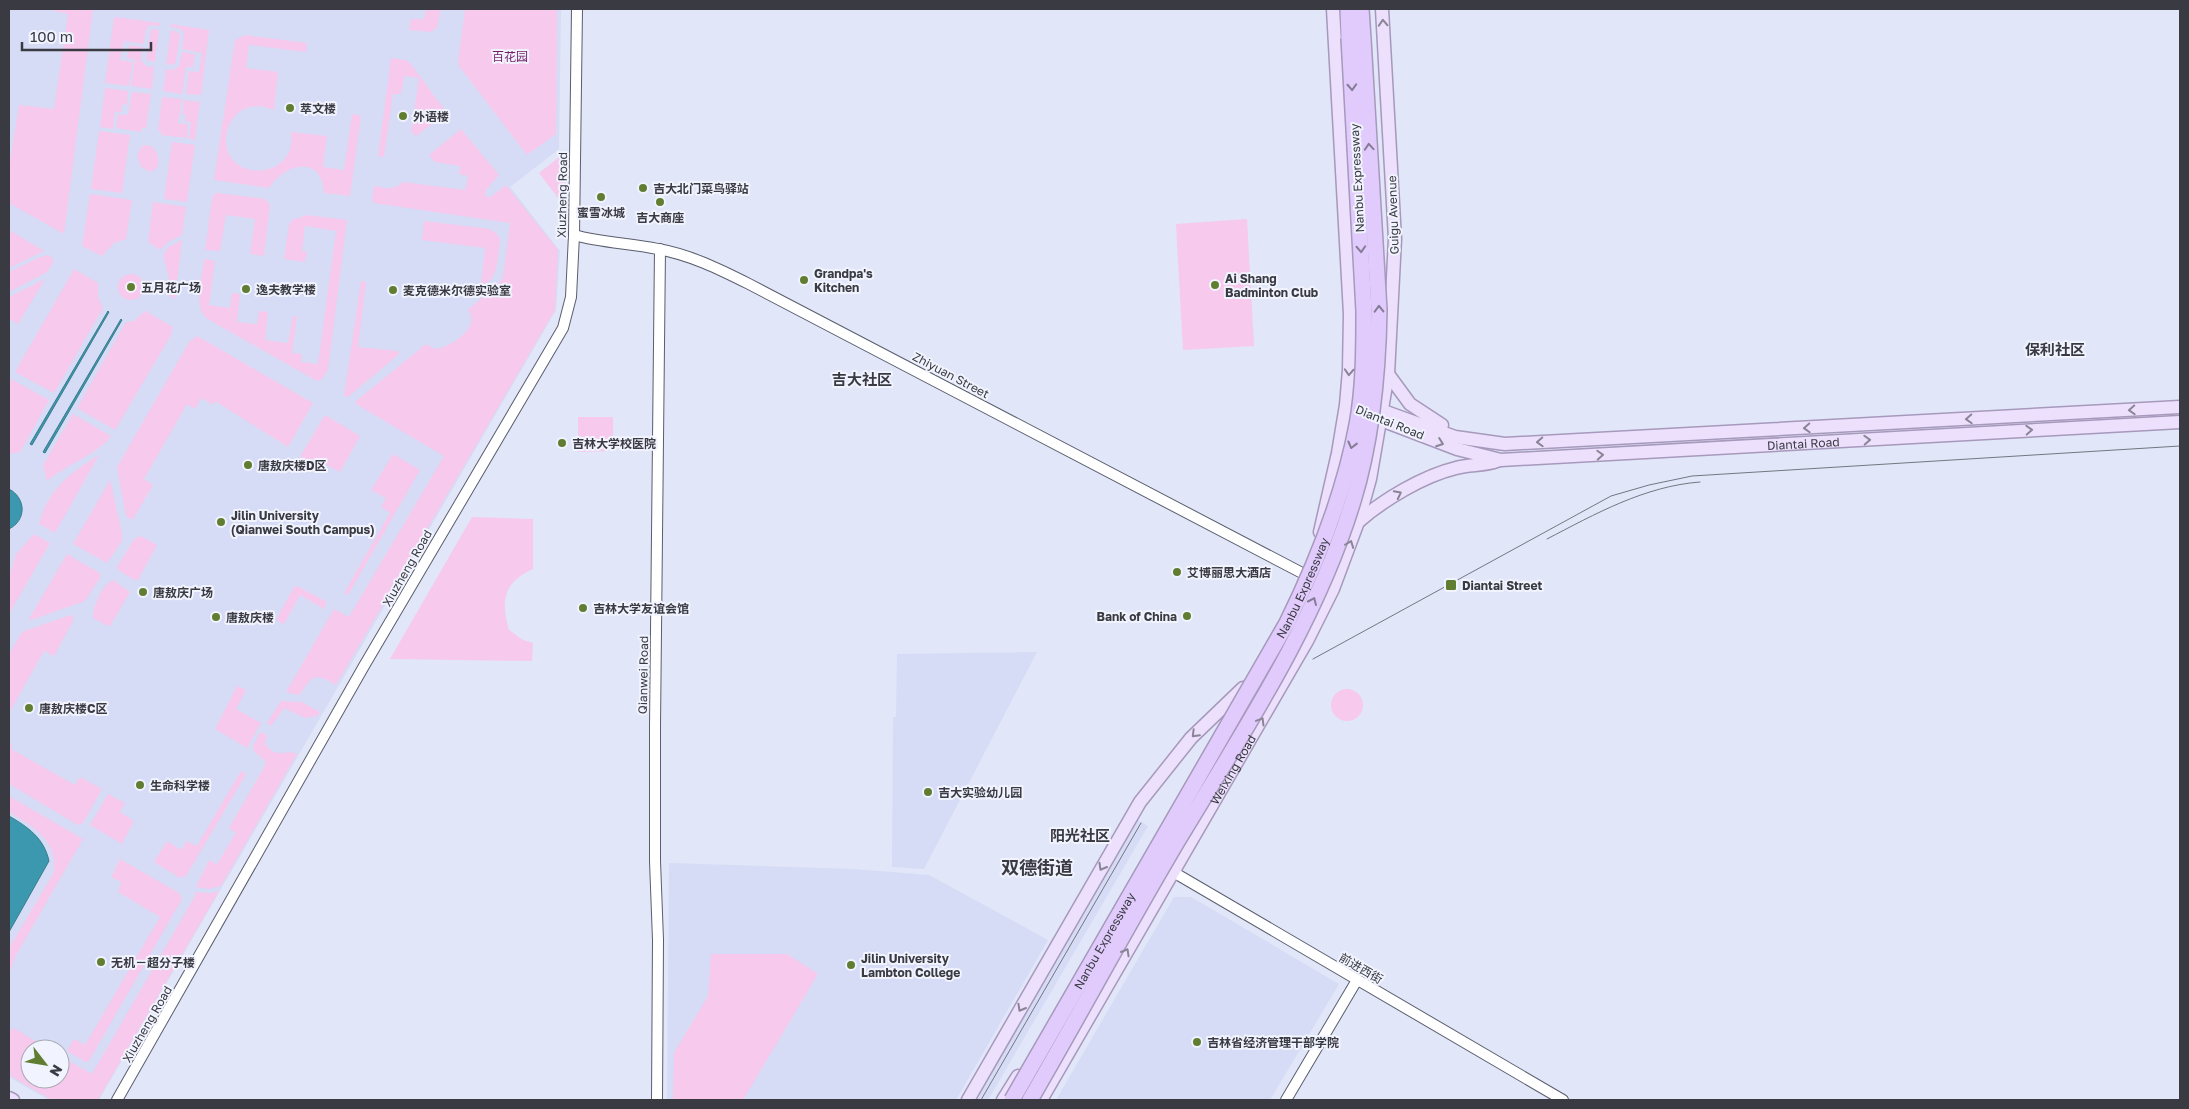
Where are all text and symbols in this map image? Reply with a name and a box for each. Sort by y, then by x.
one-way arrow [1377,19,1388,27]
scale bar [22,20,151,52]
text: 100 m [30,27,73,45]
park label: 百花园 [492,49,528,64]
one-way arrow [1347,83,1358,91]
place label: 萃文楼 [300,101,336,116]
marker: 萃文楼 [284,102,296,114]
place label: 外语楼 [413,109,449,124]
marker: 外语楼 [397,110,409,122]
street label: Nanbu Expressway [1347,123,1367,233]
one-way arrow [1364,143,1375,151]
street label: Xiuzheng Road [554,152,570,238]
street label: Guigu Avenue [1384,175,1402,255]
place label: 吉大北门菜鸟驿站 [653,181,749,196]
marker: 吉大北门菜鸟驿站 [637,182,649,194]
marker: 蜜雪冰城 [595,191,607,203]
marker: 吉大商座 [654,196,666,208]
place label: 蜜雪冰城 [577,205,625,220]
place label: 吉大商座 [636,210,684,225]
one-way arrow [1355,245,1366,253]
place label: Grandpa's Kitchen [814,266,873,295]
place label: Ai Shang Badminton Club [1225,271,1319,300]
marker: Grandpa's Kitchen [798,274,810,286]
marker: Ai Shang Badminton Club [1209,279,1221,291]
place label: 五月花广场 [141,280,201,295]
marker: 五月花广场 [125,281,137,293]
place label: 逸夫教学楼 [256,282,316,297]
marker: 逸夫教学楼 [240,283,252,295]
place label: 麦克德米尔德实验室 [403,283,511,298]
marker: 麦克德米尔德实验室 [387,284,399,296]
one-way arrow [1374,305,1384,312]
district label: 保利社区 [2025,340,2085,358]
street label: Zhiyuan Street [910,349,992,402]
one-way arrow [1343,368,1354,376]
district label: 吉大社区 [832,370,892,388]
street label: Diantai Road [1353,401,1427,443]
one-way arrow [2127,404,2135,415]
one-way arrow [1965,414,1973,425]
one-way arrow [1803,422,1811,433]
one-way arrow [2025,425,2033,436]
street label: Diantai Road [1766,434,1840,453]
one-way arrow [1863,434,1871,445]
place label: 吉林大学校医院 [572,436,656,451]
marker: 吉林大学校医院 [556,437,568,449]
one-way arrow [1435,437,1444,447]
one-way arrow [1536,437,1544,448]
one-way arrow [1347,441,1358,450]
one-way arrow [1596,449,1604,460]
place label: 唐敖庆楼D区 [258,458,327,473]
marker: 唐敖庆楼D区 [242,459,254,471]
one-way arrow [1392,490,1401,500]
place label: Jilin University (Qianwei South Campus) [231,508,375,537]
marker: Jilin University (Qianwei South Campus) [215,516,227,528]
street label: Xiuzheng Road [379,527,435,609]
street label: Nanbu Expressway [1272,535,1332,641]
one-way arrow [1344,541,1354,549]
place label: 艾博丽思大酒店 [1187,565,1271,580]
marker: 艾博丽思大酒店 [1171,566,1183,578]
marker: Diantai Street [1444,578,1458,592]
place label: Diantai Street [1462,578,1542,593]
place label: 唐敖庆广场 [153,585,213,600]
marker: 唐敖庆广场 [137,586,149,598]
one-way arrow [1307,597,1318,606]
place label: 吉林大学友谊会馆 [593,601,689,616]
marker: 吉林大学友谊会馆 [577,602,589,614]
place label: Bank of China [1097,609,1177,624]
place label: 唐敖庆楼 [226,610,274,625]
marker: Bank of China [1181,610,1193,622]
marker: 唐敖庆楼 [210,611,222,623]
street label: Qianwei Road [635,636,651,714]
place label: 唐敖庆楼C区 [39,701,108,716]
marker: 唐敖庆楼C区 [23,702,35,714]
one-way arrow [1255,717,1265,726]
one-way arrow [1192,729,1201,738]
street label: Weixing Road [1206,732,1259,807]
place label: 生命科学楼 [150,778,210,793]
marker: 生命科学楼 [134,779,146,791]
place label: 吉大实验幼儿园 [938,785,1022,800]
marker: 吉大实验幼儿园 [922,786,934,798]
district label: 阳光社区 [1050,826,1110,844]
district label: 双德街道 [1001,856,1073,878]
one-way arrow [1099,862,1109,871]
street label: Nanbu Expressway [1070,889,1138,992]
one-way arrow [1120,948,1130,957]
street label: 前进西街 [1336,950,1386,986]
place label: Jilin University Lambton College [861,951,960,980]
place label: 无机－超分子楼 [111,955,195,970]
marker: 无机－超分子楼 [95,956,107,968]
marker: Jilin University Lambton College [845,959,857,971]
street label: Xiuzheng Road [119,983,175,1065]
one-way arrow [1018,1003,1028,1012]
place label: 吉林省经济管理干部学院 [1207,1035,1339,1050]
marker: 吉林省经济管理干部学院 [1191,1036,1203,1048]
north arrow [20,1039,70,1089]
text: N [47,1062,67,1080]

